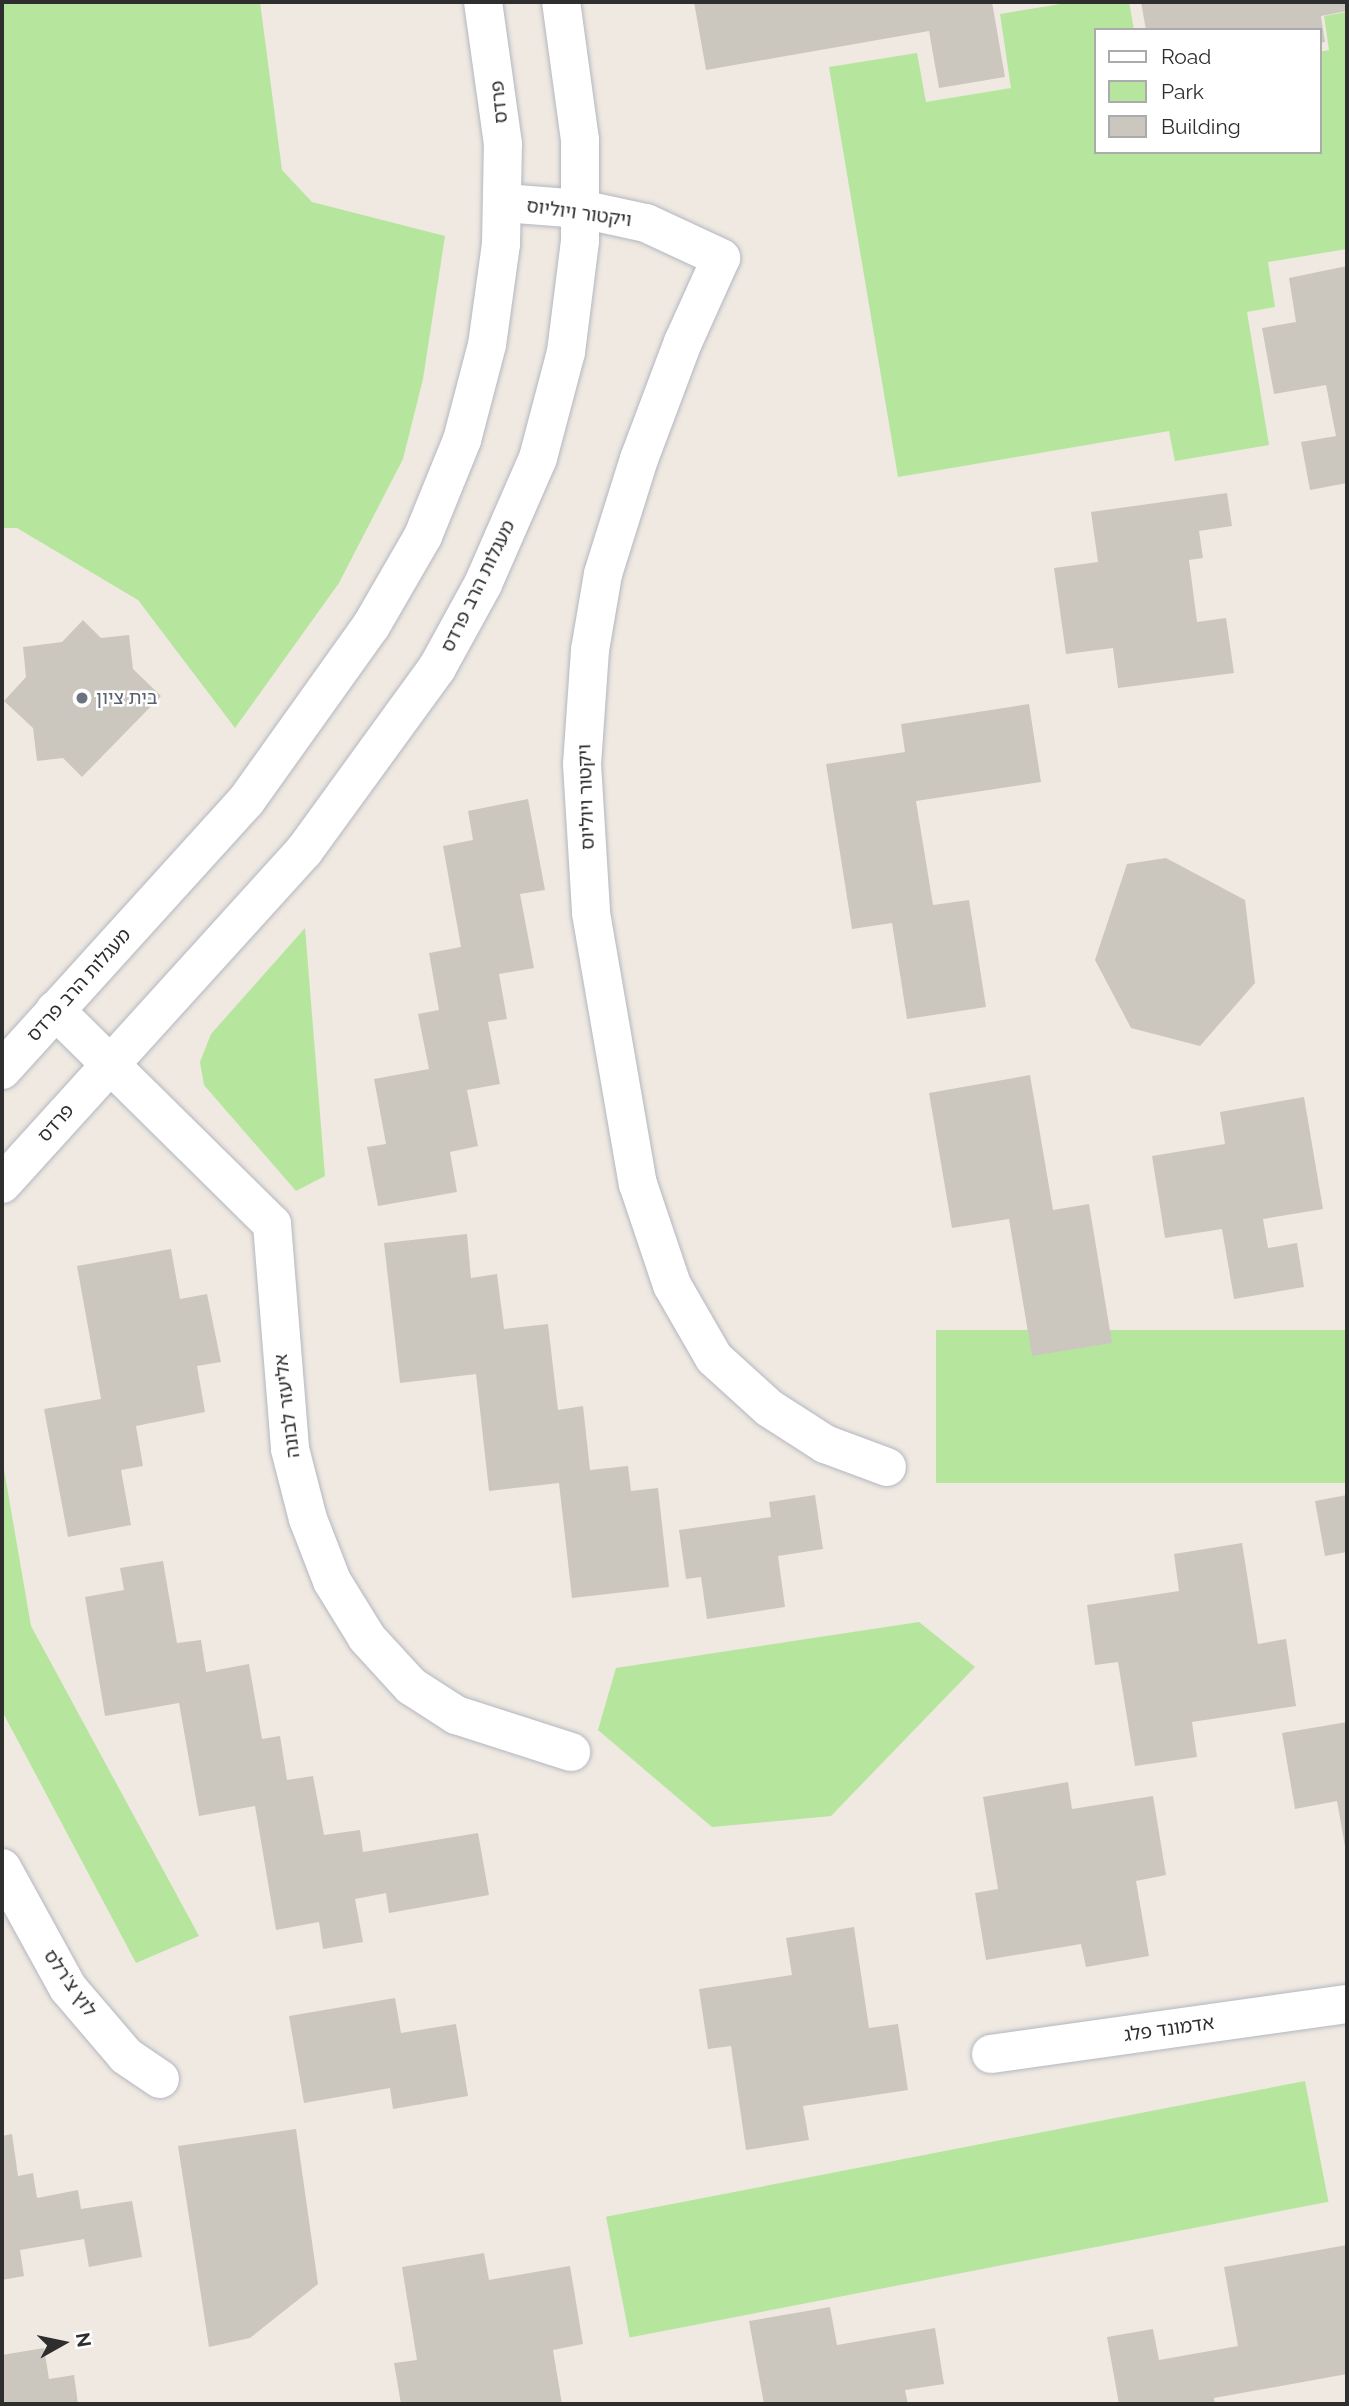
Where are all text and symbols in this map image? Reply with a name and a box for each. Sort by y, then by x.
legend [1094,28,1321,154]
text: Road [1161,44,1211,69]
street label: פרדס [485,79,513,125]
text: Park [1161,79,1204,104]
text: Building [1161,114,1241,139]
street label: ויקטור ויוליוס [525,194,633,232]
street label: מעגלות הרב פרדס [436,516,520,656]
place label: בית ציון [96,687,158,709]
marker: בית ציון [74,690,90,706]
street label: ויקטור ויוליוס [573,744,599,850]
street label: מעגלות הרב פרדס [22,924,136,1046]
street label: פרדס [33,1099,79,1147]
street label: אליעזר לבונה [269,1353,305,1459]
street label: לוץ צ'רלס [39,1945,101,2021]
street label: אדמונד פלג [1122,2011,1216,2047]
north arrow [28,2308,98,2378]
text: N [72,2331,96,2349]

